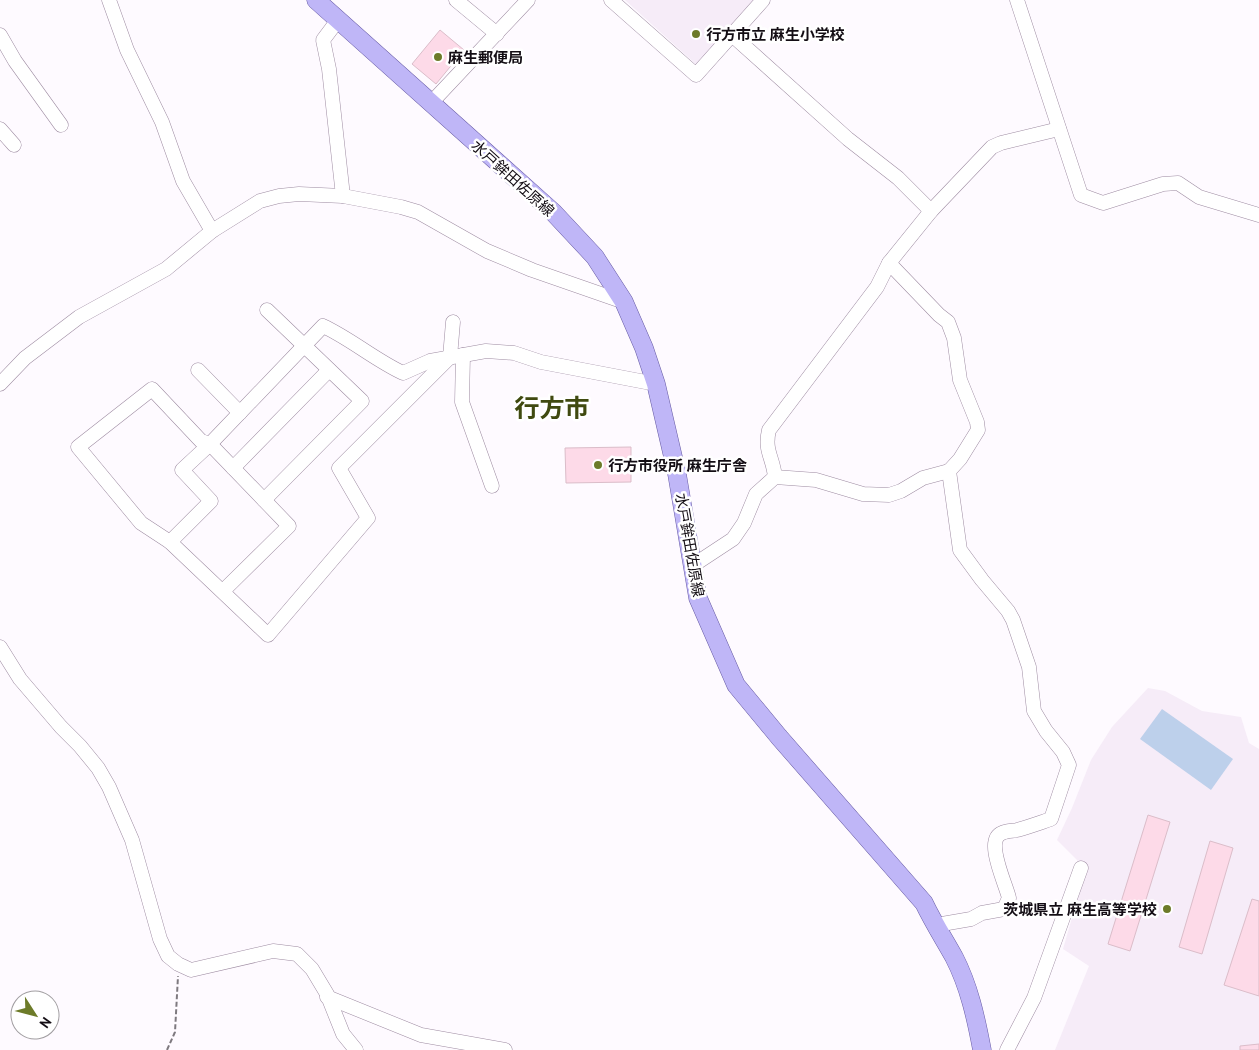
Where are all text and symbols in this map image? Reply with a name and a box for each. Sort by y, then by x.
place label: 行方市立 麻生小学校 [706,25,845,44]
marker: 行方市立 麻生小学校 [690,28,702,40]
place label: 麻生郵便局 [448,48,523,67]
marker: 麻生郵便局 [432,51,444,63]
street label: 水戸鉾田佐原線 [468,136,558,220]
district label: 行方市 [514,392,590,424]
place label: 行方市役所 麻生庁舎 [608,456,748,475]
marker: 行方市役所 麻生庁舎 [592,459,604,471]
street label: 水戸鉾田佐原線 [672,492,708,598]
place label: 茨城県立 麻生高等学校 [1003,900,1157,919]
marker: 茨城県立 麻生高等学校 [1161,903,1173,915]
north arrow [10,990,60,1040]
text: N [36,1014,56,1032]

